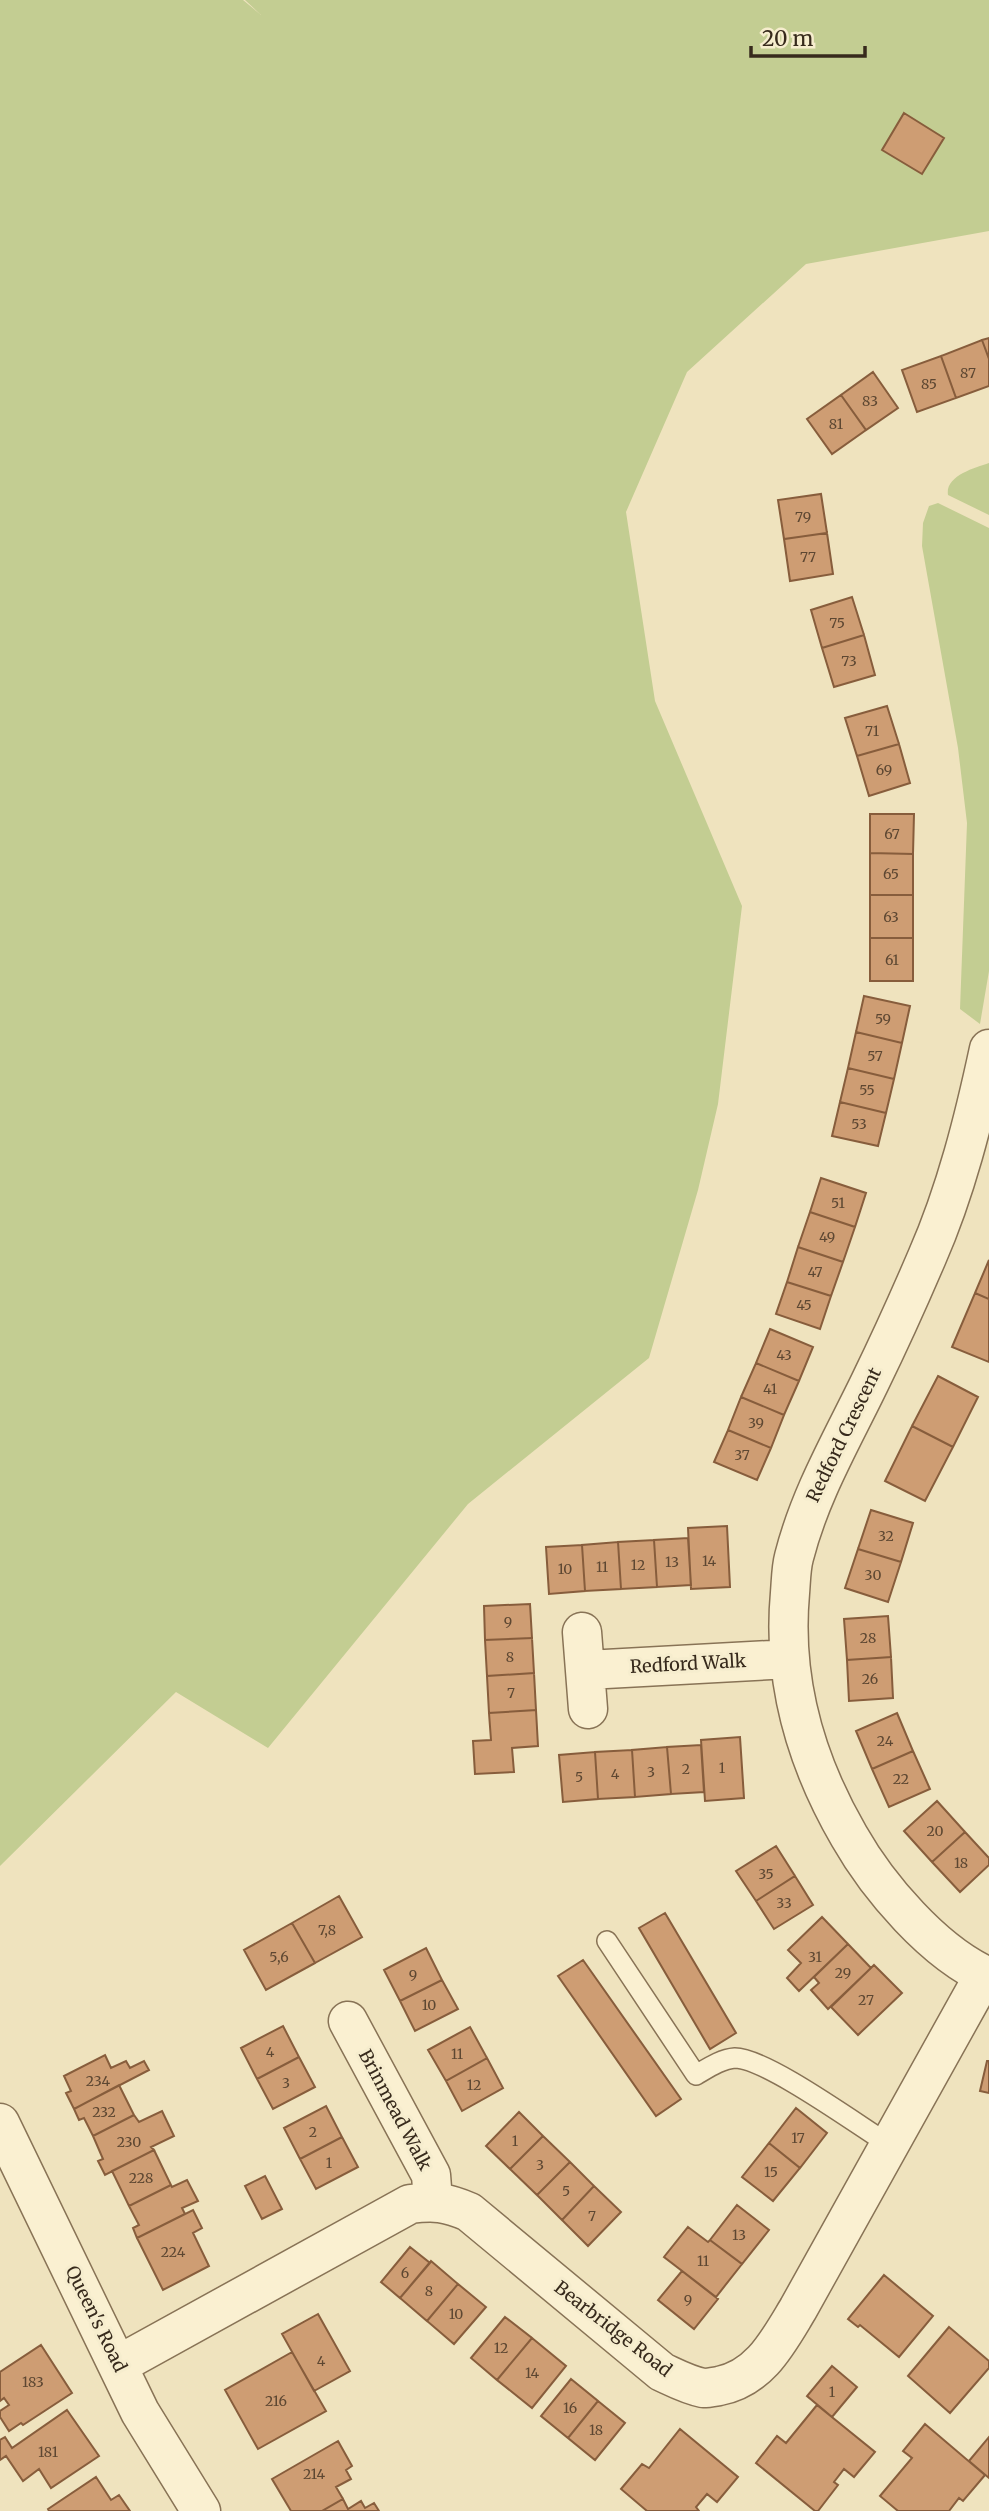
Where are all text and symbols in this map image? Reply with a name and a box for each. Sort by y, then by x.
scale bar [751,14,865,58]
text: 20 m [762,25,814,52]
house number: 87 [960,364,976,382]
house number: 85 [921,375,937,393]
house number: 83 [862,392,878,410]
house number: 81 [829,415,843,433]
house number: 79 [795,508,811,526]
house number: 77 [800,548,816,566]
house number: 75 [829,614,845,632]
house number: 73 [841,652,857,670]
house number: 71 [865,722,879,740]
house number: 69 [876,761,892,779]
house number: 67 [884,825,900,843]
house number: 65 [883,865,899,883]
house number: 63 [883,908,899,926]
house number: 61 [885,951,899,969]
house number: 59 [875,1010,891,1028]
house number: 57 [867,1047,883,1065]
house number: 55 [859,1081,875,1099]
house number: 53 [851,1115,867,1133]
house number: 51 [831,1194,845,1212]
house number: 49 [819,1228,835,1246]
house number: 47 [807,1263,823,1281]
house number: 45 [796,1296,812,1314]
house number: 43 [776,1346,792,1364]
street label: Redford Crescent [801,1364,886,1506]
house number: 41 [763,1380,777,1398]
house number: 39 [748,1414,764,1432]
house number: 37 [734,1446,750,1464]
house number: 32 [878,1527,894,1545]
house number: 14 [702,1552,716,1570]
house number: 13 [665,1553,679,1571]
house number: 12 [631,1556,645,1574]
house number: 11 [596,1558,608,1576]
house number: 10 [558,1560,572,1578]
house number: 30 [865,1566,881,1584]
house number: 9 [504,1613,512,1631]
house number: 28 [860,1629,876,1647]
house number: 8 [506,1648,514,1666]
street label: Redford Walk [629,1649,747,1678]
house number: 26 [862,1670,878,1688]
house number: 7 [507,1684,515,1702]
house number: 24 [877,1732,894,1750]
house number: 1 [719,1759,725,1777]
house number: 2 [682,1760,690,1778]
house number: 3 [647,1763,655,1781]
house number: 4 [611,1765,620,1783]
house number: 5 [575,1768,583,1786]
house number: 22 [893,1770,909,1788]
house number: 20 [926,1822,944,1840]
house number: 18 [954,1854,968,1872]
house number: 35 [758,1865,774,1883]
house number: 33 [776,1894,792,1912]
house number: 7,8 [318,1921,336,1939]
house number: 5,6 [269,1948,289,1966]
house number: 31 [808,1948,822,1966]
house number: 29 [835,1964,851,1982]
house number: 9 [409,1966,417,1984]
house number: 27 [858,1991,874,2009]
house number: 10 [422,1996,436,2014]
house number: 4 [266,2043,275,2061]
street label: Brinmead Walk [354,2045,437,2175]
house number: 11 [451,2045,463,2063]
house number: 234 [86,2072,111,2090]
house number: 3 [282,2074,290,2092]
house number: 12 [467,2076,481,2094]
house number: 232 [92,2103,116,2121]
house number: 2 [309,2123,317,2141]
house number: 17 [791,2129,805,2147]
house number: 1 [512,2132,518,2150]
house number: 230 [117,2133,141,2151]
house number: 1 [326,2154,332,2172]
house number: 3 [536,2156,544,2174]
house number: 15 [764,2163,778,2181]
house number: 228 [129,2169,153,2187]
house number: 5 [562,2182,570,2200]
house number: 7 [588,2207,596,2225]
house number: 13 [732,2226,746,2244]
house number: 224 [161,2243,186,2261]
house number: 11 [697,2252,709,2270]
street label: Queen's Road [61,2262,132,2376]
house number: 6 [401,2264,409,2282]
street label: Bearbridge Road [550,2276,677,2382]
house number: 8 [425,2282,433,2300]
house number: 9 [684,2291,692,2309]
house number: 10 [449,2305,463,2323]
house number: 12 [494,2339,508,2357]
house number: 4 [317,2352,326,2370]
house number: 14 [525,2364,539,2382]
house number: 183 [22,2373,44,2391]
house number: 1 [829,2383,835,2401]
house number: 216 [265,2392,287,2410]
house number: 16 [563,2399,577,2417]
house number: 18 [589,2421,603,2439]
house number: 181 [38,2443,58,2461]
house number: 214 [303,2465,325,2483]

